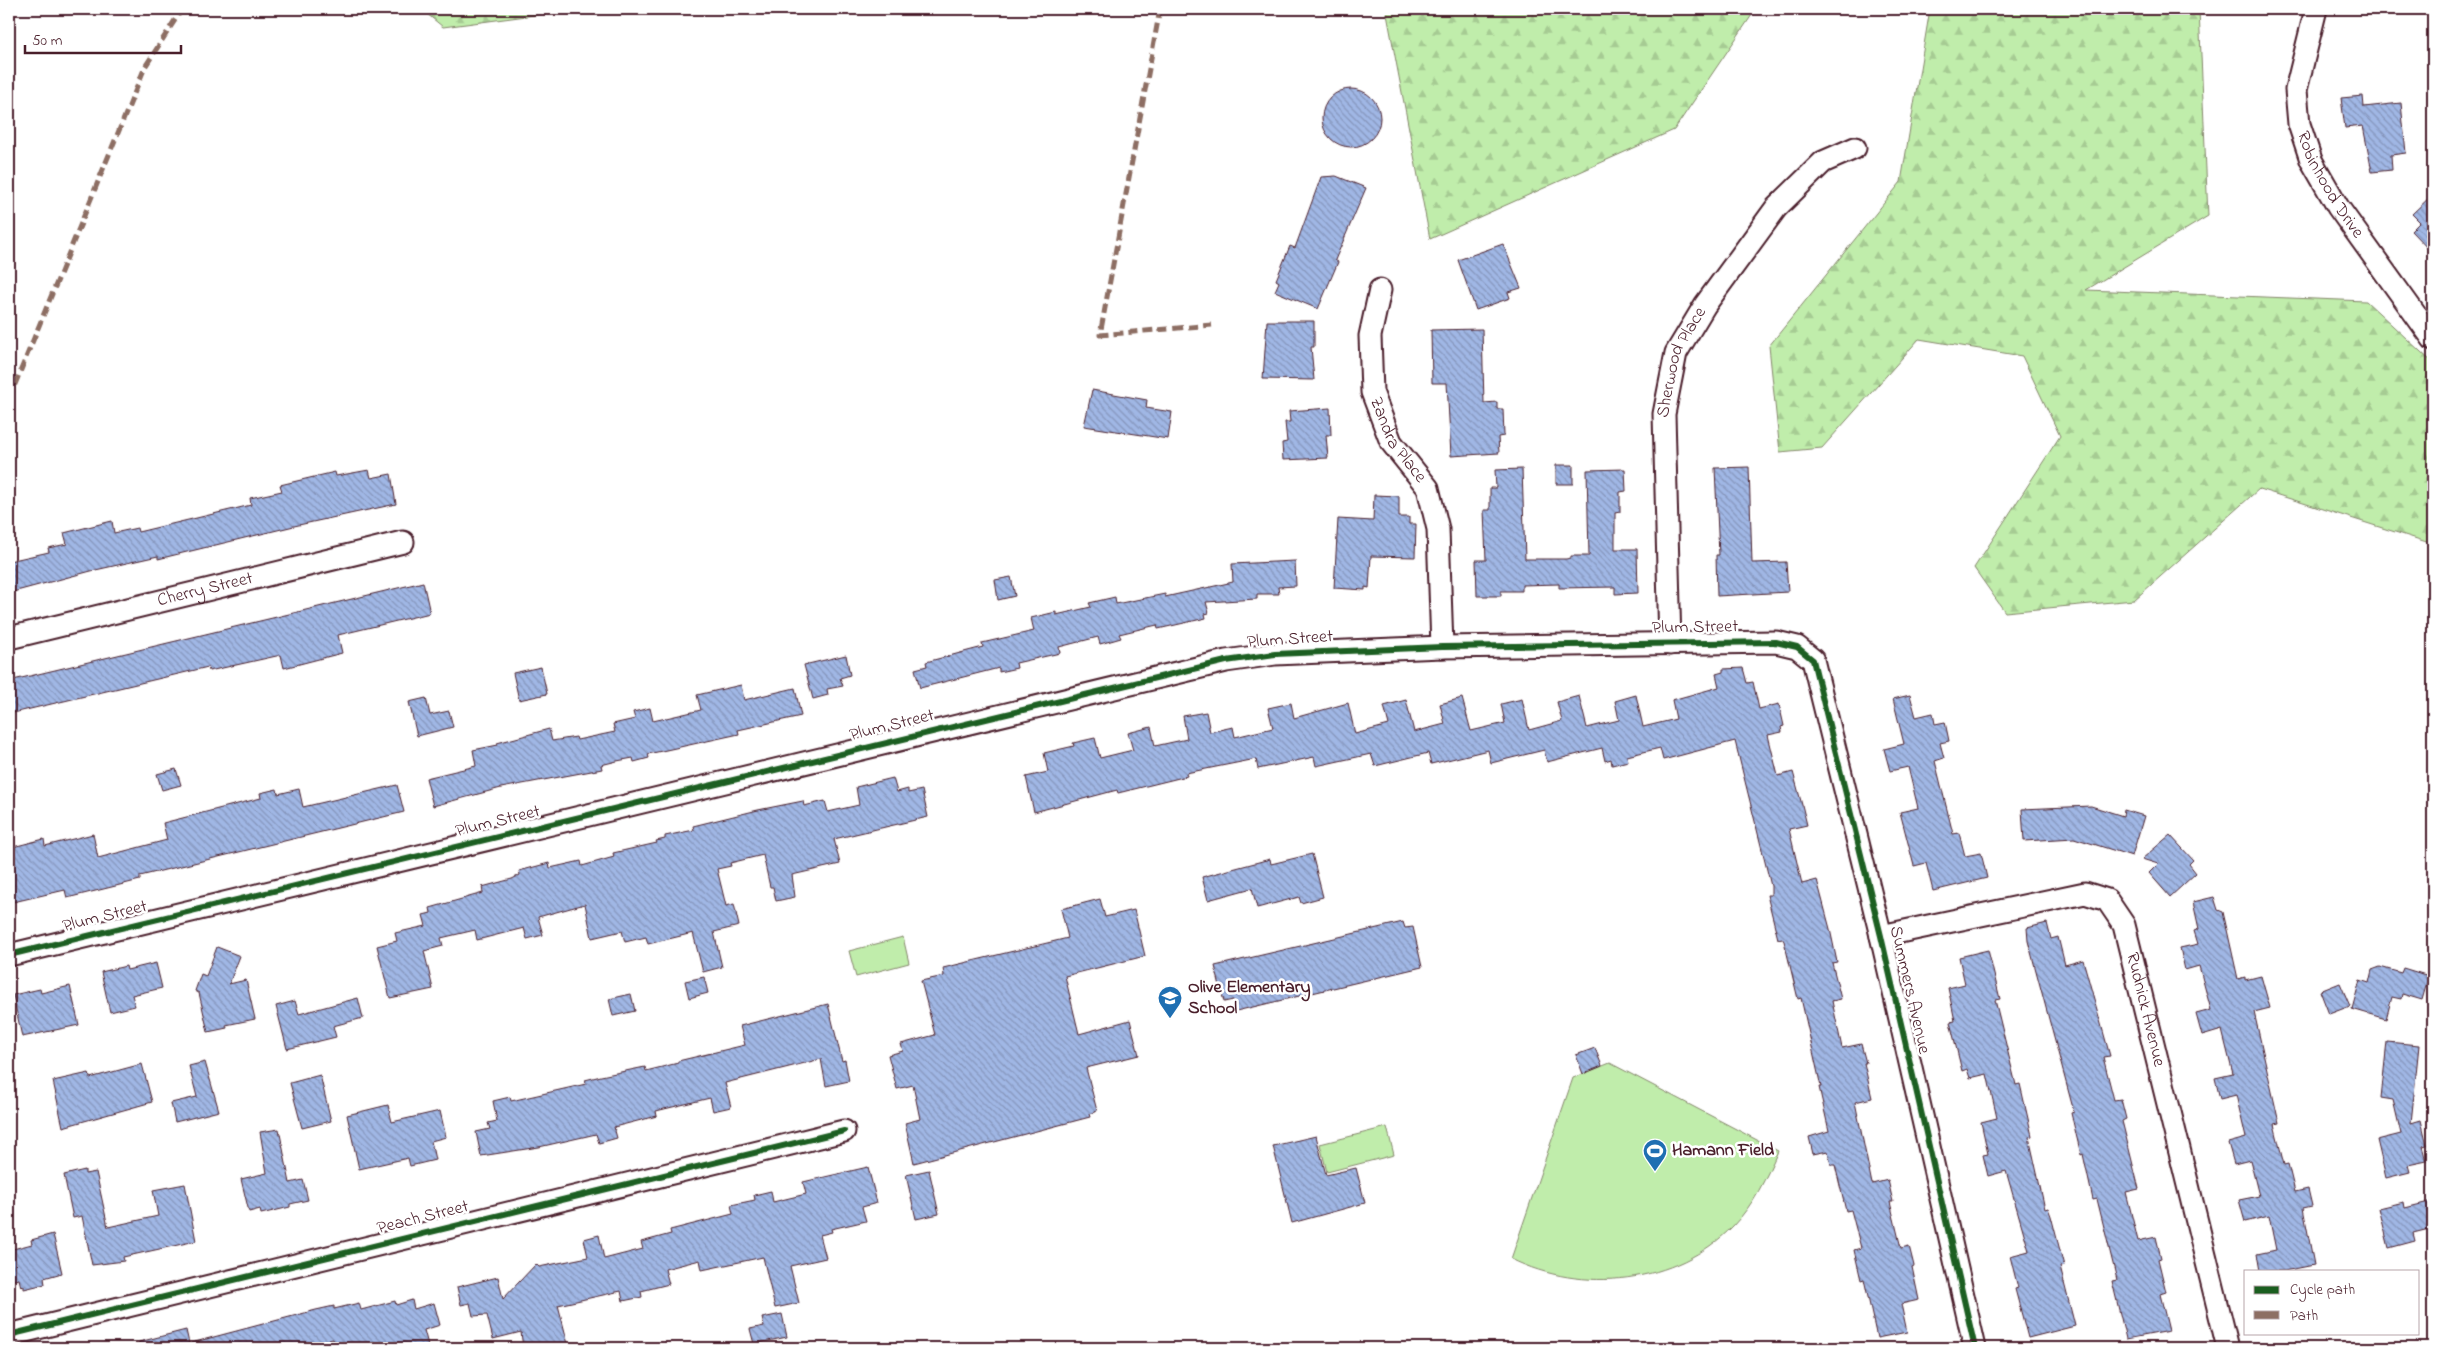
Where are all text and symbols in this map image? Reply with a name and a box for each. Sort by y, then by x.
scale bar [25,22,181,54]
text: 50 m [32,30,63,52]
street label: Robinhood Drive [2289,128,2370,245]
street label: Sherwood Place [1651,302,1714,420]
street label: Zandra Place [1362,393,1433,490]
street label: Cherry Street [155,566,256,614]
street label: Plum Street [1652,614,1738,642]
street label: Plum Street [1246,624,1334,656]
street label: Plum Street [847,703,937,749]
street label: Plum Street [453,799,543,845]
street label: Plum Street [60,894,150,940]
street label: Summers Avenue [1882,923,1937,1058]
street label: Rudnick Avenue [2118,950,2172,1070]
place label: Olive Elementary School [1188,975,1310,1022]
school or university icon: Olive Elementary School [1157,985,1183,1019]
sports icon: Hamann Field [1642,1138,1668,1172]
place label: Hamann Field [1672,1138,1775,1164]
street label: Peach Street [374,1194,472,1242]
legend [2244,1270,2420,1334]
text: Cycle path [2290,1279,2355,1302]
text: Path [2290,1305,2318,1327]

